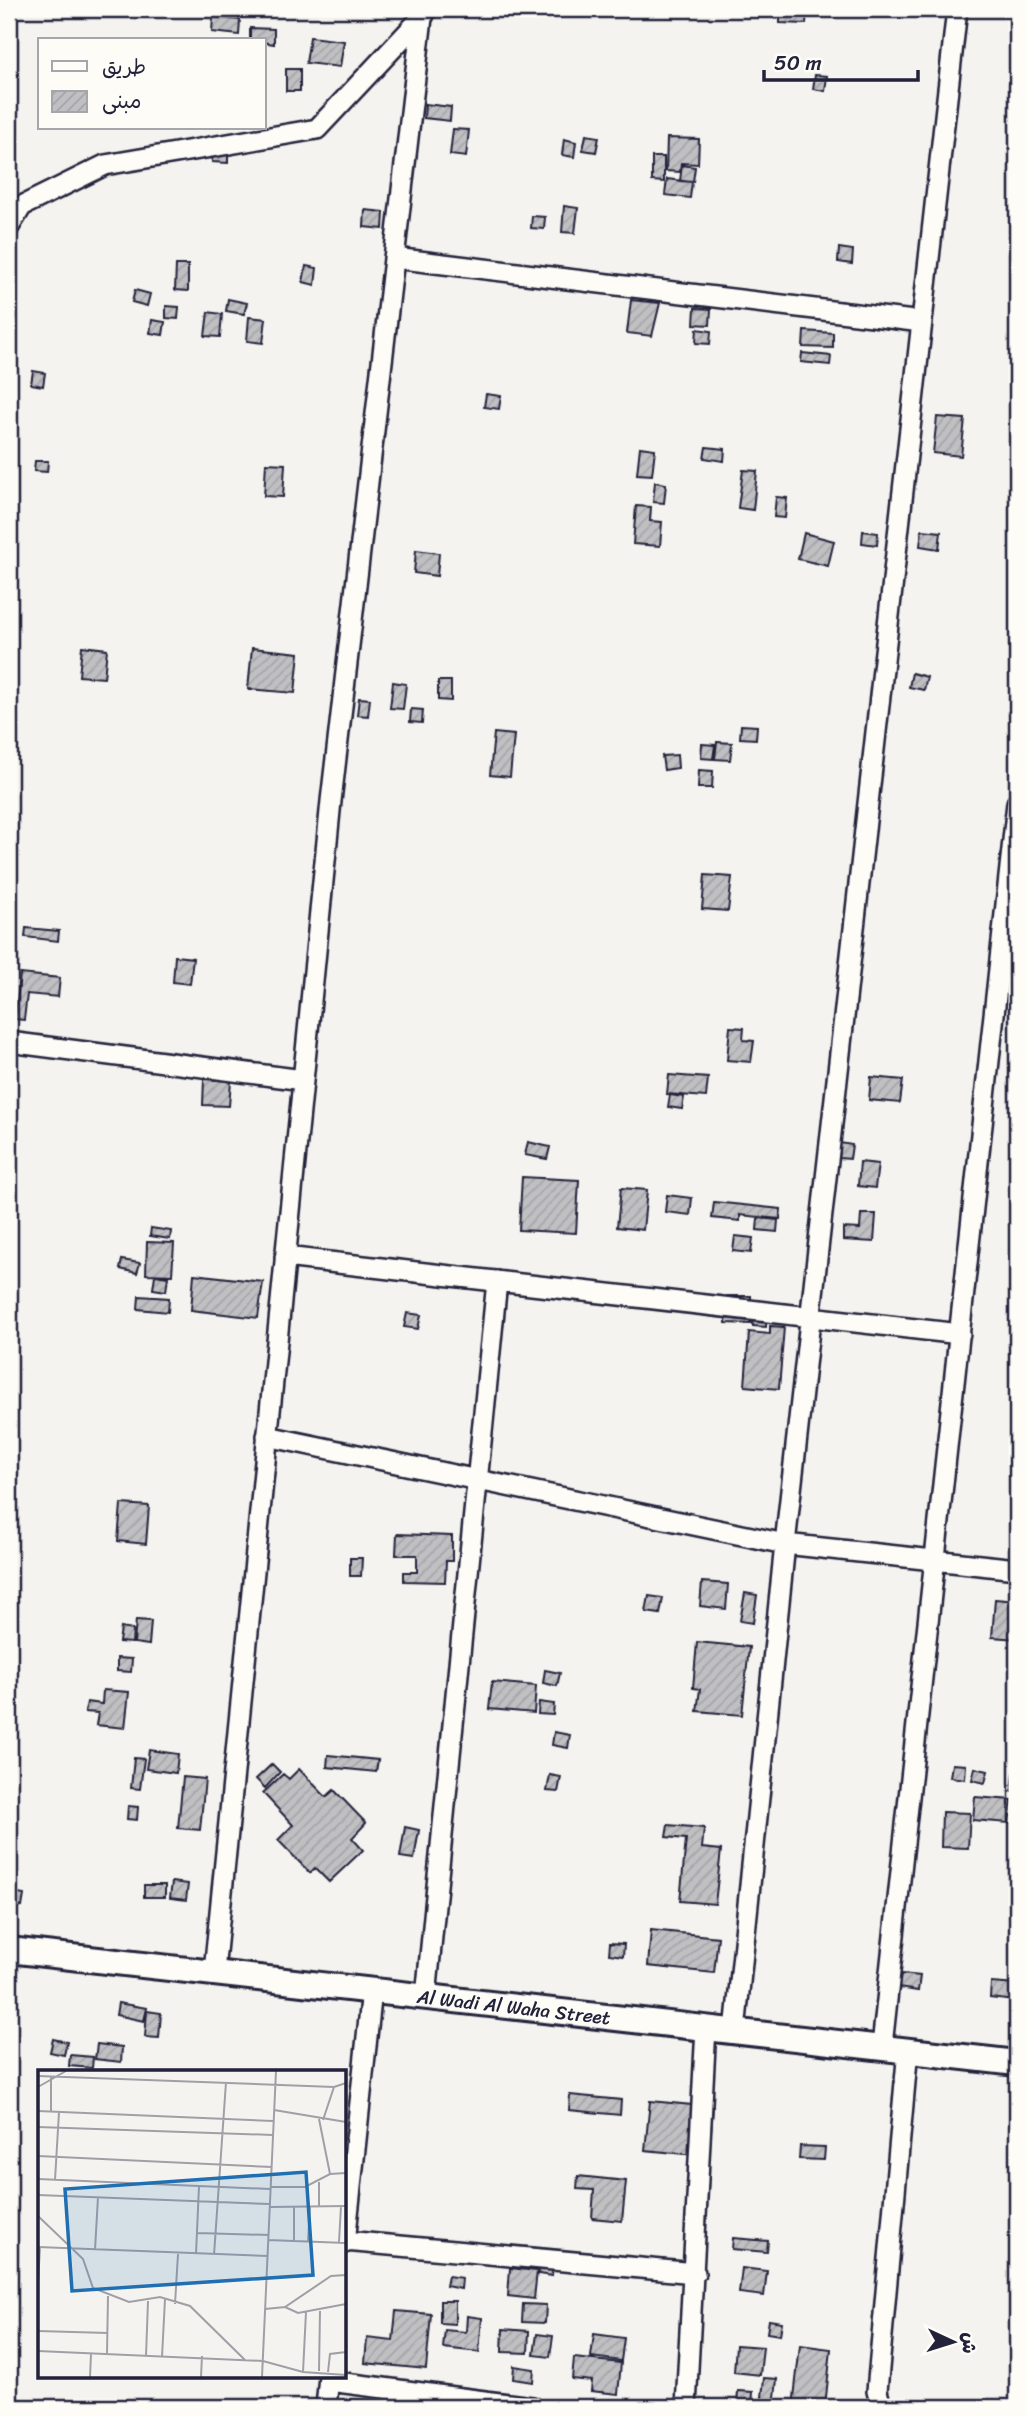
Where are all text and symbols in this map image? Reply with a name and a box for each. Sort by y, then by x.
legend [38,38,266,130]
scale bar [764,38,918,82]
text: 50 m [774,44,822,82]
text: طريق [102,48,146,86]
text: مبنى [102,82,141,120]
street label: Al Wadi Al Waha Street [415,1980,612,2034]
inset map [38,2070,346,2378]
north arrow [918,2308,988,2378]
text: ش [952,2332,987,2355]

